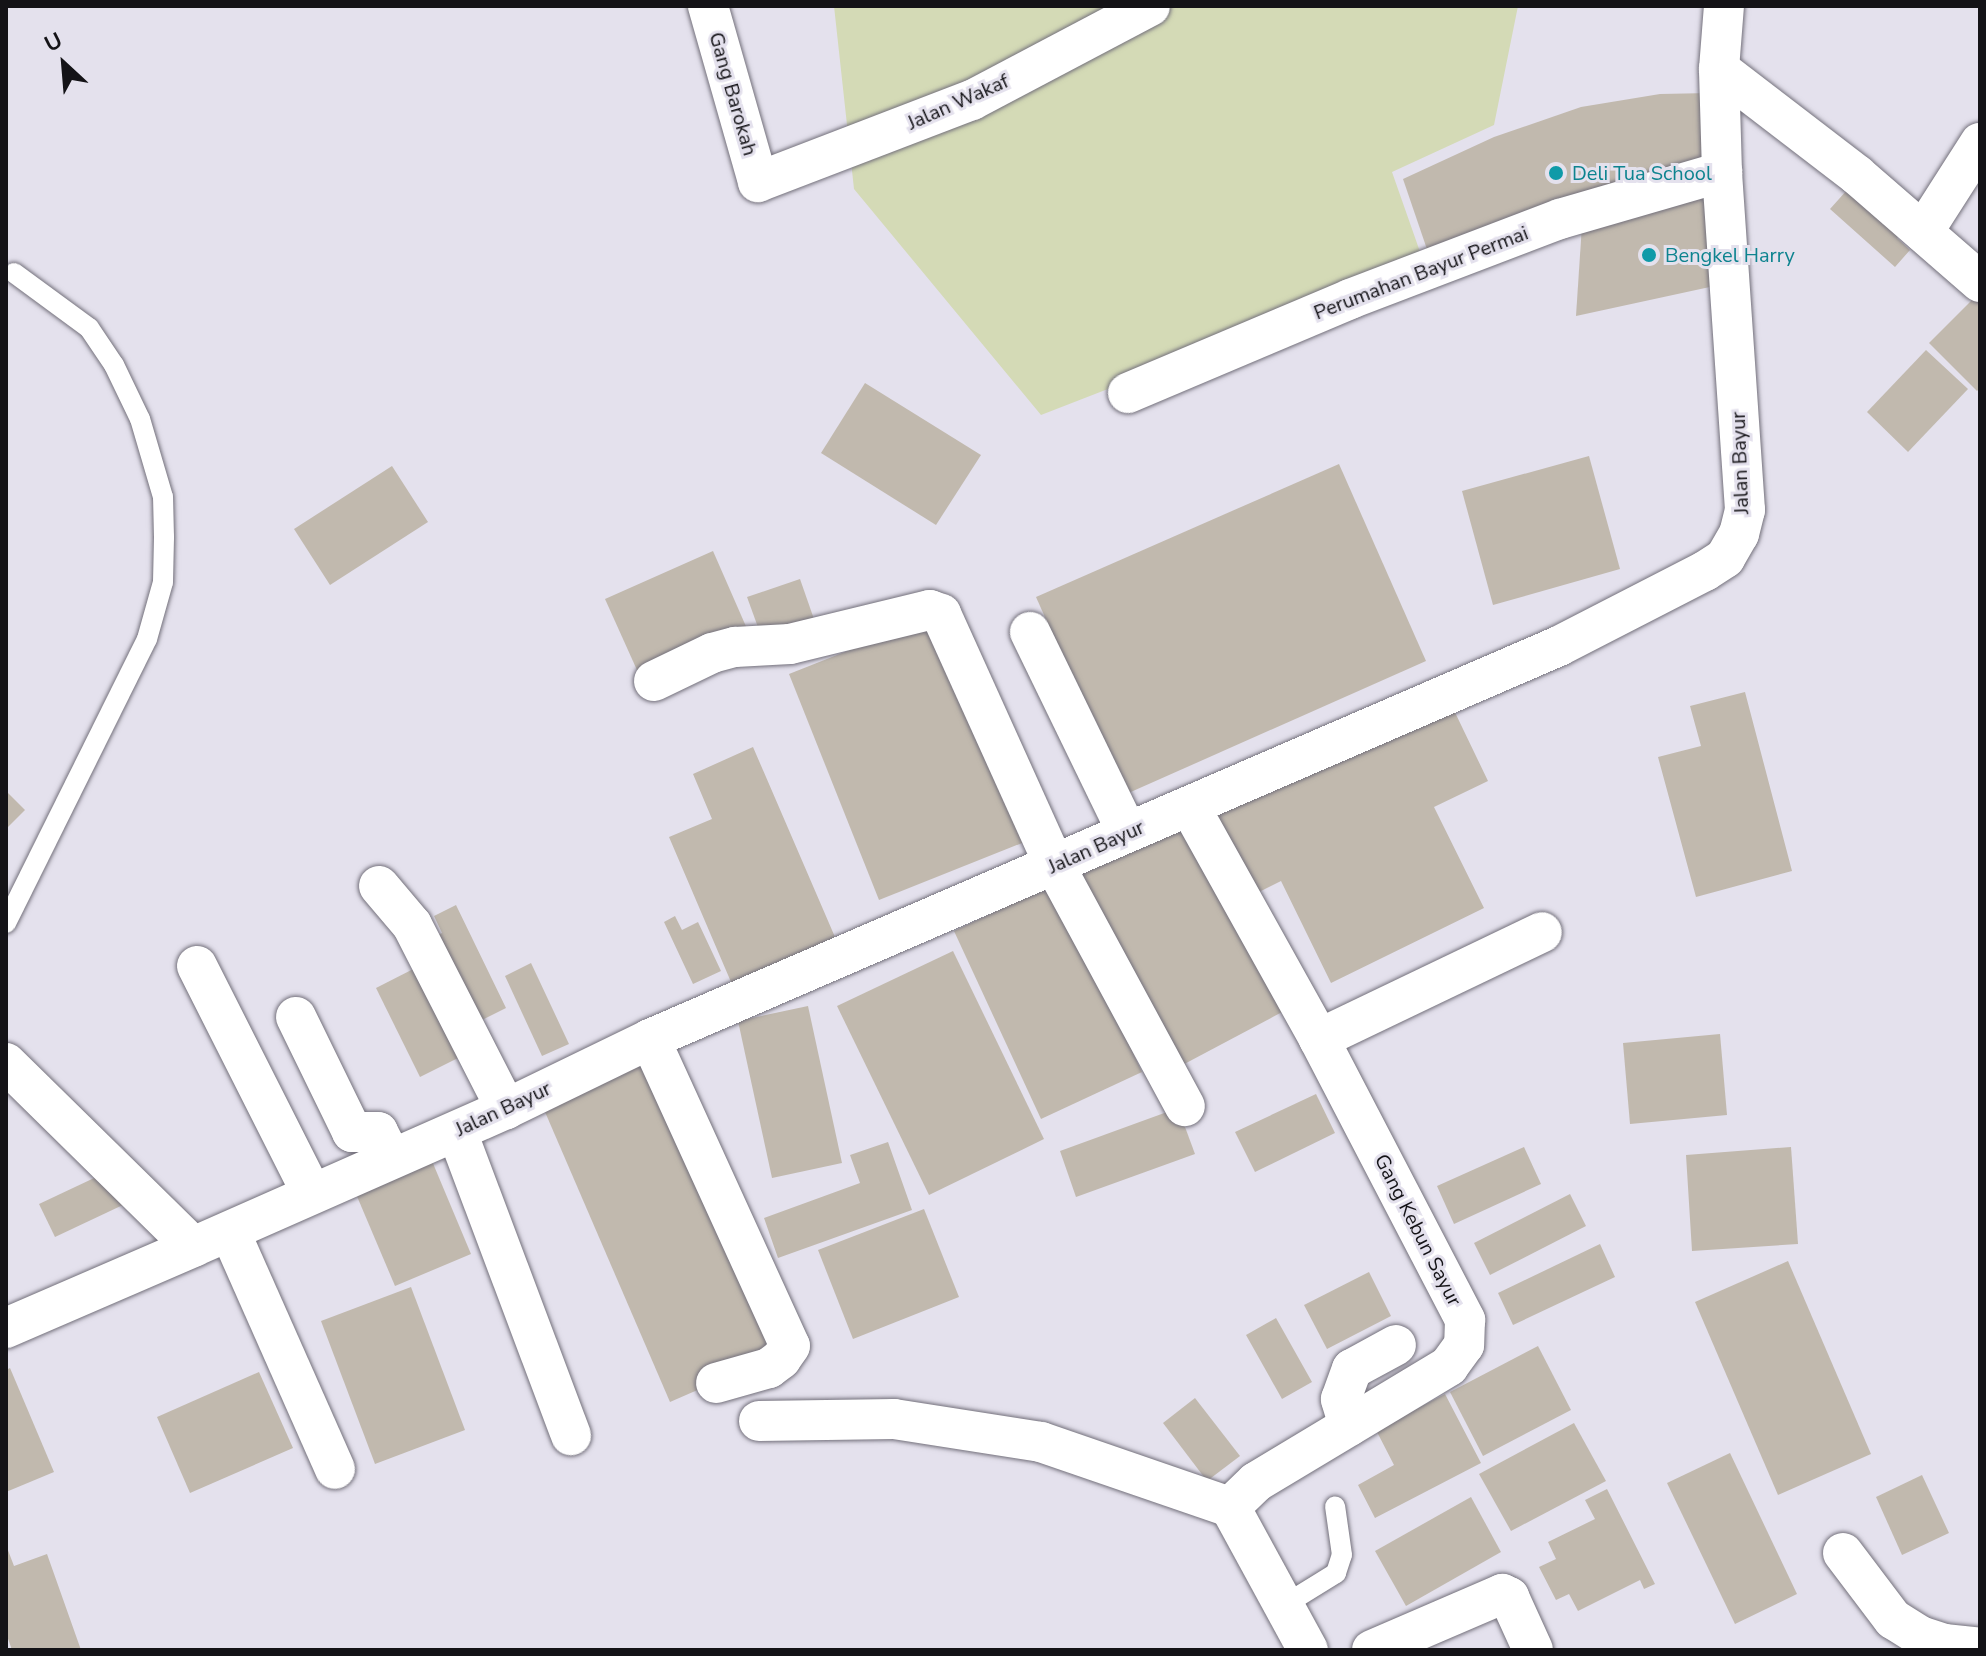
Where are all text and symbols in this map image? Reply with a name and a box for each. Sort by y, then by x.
north arrow [24,24,104,104]
text: U [40,25,67,59]
street label: Gang Barokah [704,29,762,159]
street label: Jalan Wakaf [903,69,1013,135]
place label: Deli Tua School [1572,161,1712,185]
marker: Deli Tua School [1547,164,1565,182]
street label: Perumahan Bayur Permai [1310,221,1532,325]
place label: Bengkel Harry [1665,243,1795,267]
marker: Bengkel Harry [1640,246,1658,264]
street label: Jalan Bayur [1726,411,1754,515]
street label: Jalan Bayur [1044,815,1148,879]
street label: Jalan Bayur [451,1076,555,1142]
street label: Gang Kebun Sayur [1369,1150,1467,1310]

